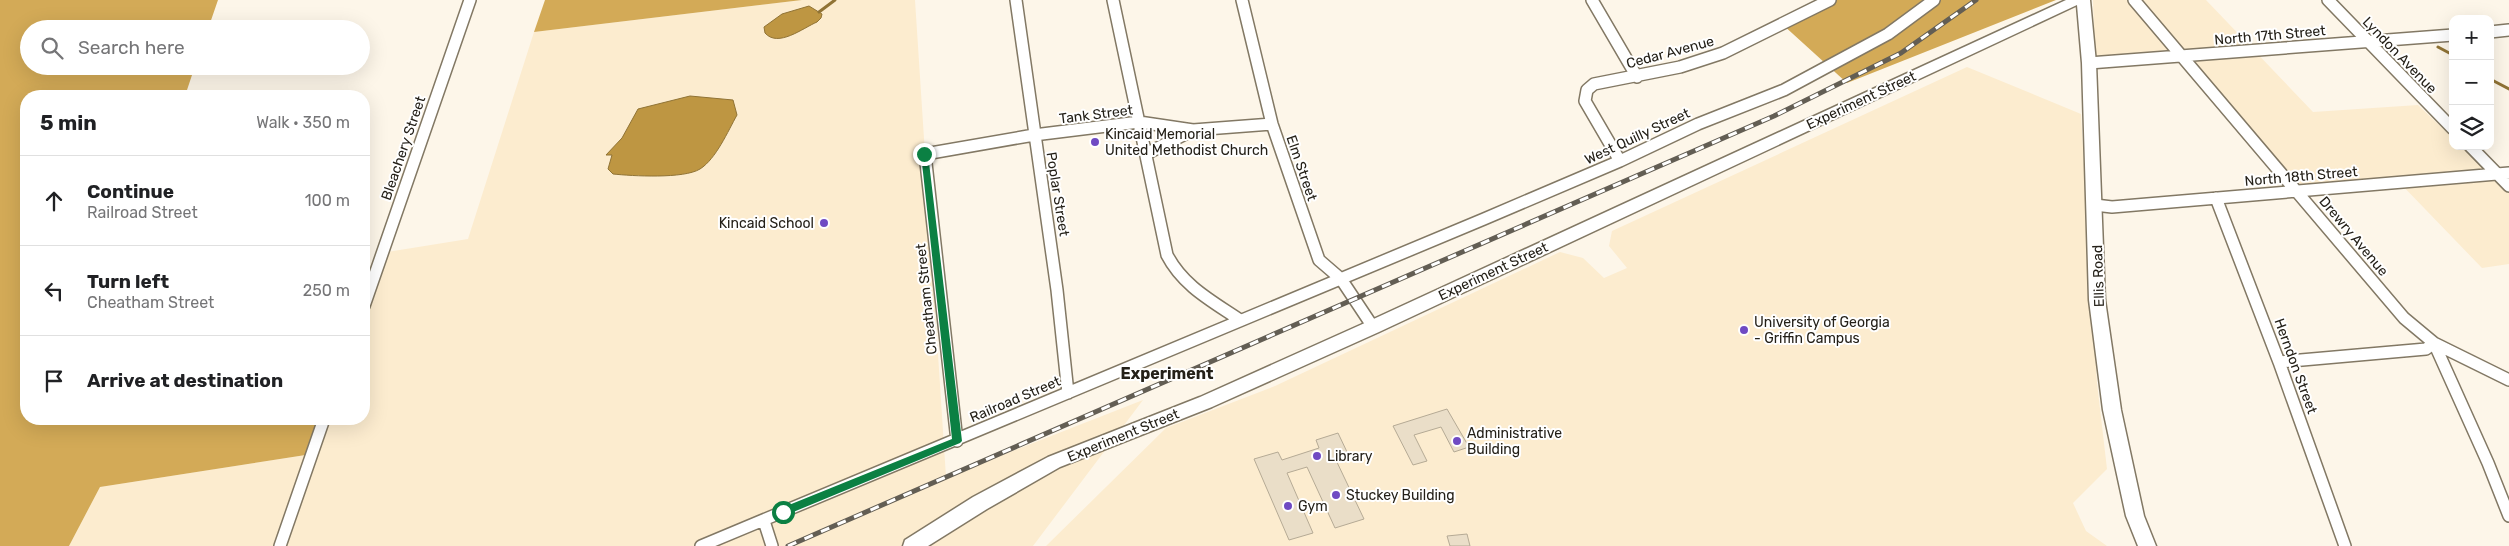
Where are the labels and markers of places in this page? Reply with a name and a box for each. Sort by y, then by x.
place label: Kincaid Memorial United Methodist Church [1105,126,1268,159]
marker: Kincaid Memorial United Methodist Church [1089,136,1101,148]
place label: Kincaid School [719,215,814,232]
marker: Kincaid School [818,217,830,229]
place label: University of Georgia - Griffin Campus [1754,314,1890,347]
marker: University of Georgia - Griffin Campus [1738,324,1750,336]
place label: Administrative Building [1467,425,1562,458]
marker: Administrative Building [1451,435,1463,447]
place label: Library [1327,448,1373,465]
marker: Library [1311,450,1323,462]
place label: Stuckey Building [1346,487,1455,504]
marker: Stuckey Building [1330,489,1342,501]
place label: Gym [1298,498,1328,515]
marker: Gym [1282,500,1294,512]

